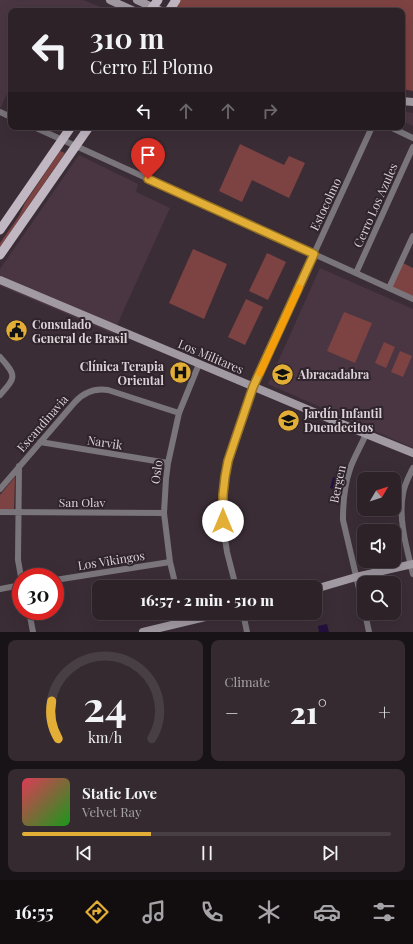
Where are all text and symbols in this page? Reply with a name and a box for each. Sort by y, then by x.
text: 310 m [90,19,164,56]
icon: left [24,24,76,76]
text: Cerro El Plomo [90,55,213,79]
icon: left [133,100,155,122]
icon: ahead [175,100,197,122]
icon: ahead [217,100,239,122]
icon: right [259,100,281,122]
pin [131,138,165,179]
icon: arrive [137,144,159,166]
street label: Cerro Los Azules [349,160,401,250]
street label: Estocolmo [306,175,344,233]
place label: Consulado General de Brasil [32,316,128,346]
public building icon: Consulado General de Brasil [4,318,30,344]
street label: Los Militares [176,335,246,377]
place label: Clínica Terapia Oriental [80,358,165,388]
hospital icon: Clínica Terapia Oriental [167,360,193,386]
school or university icon: Abracadabra [270,361,296,387]
place label: Abracadabra [297,366,370,382]
street label: Escandinavia [13,391,71,455]
place label: Jardín Infantil Duendecitos [303,405,383,435]
school or university icon: Jardín Infantil Duendecitos [275,407,301,433]
street label: Narvik [86,431,124,453]
street label: Oslo [147,459,165,485]
street label: Bergen [325,464,349,504]
north arrow [357,472,401,516]
map controls [357,472,401,620]
street label: San Olav [59,494,105,510]
position arrow [202,500,244,542]
button: sound [357,524,401,568]
street label: Los Vikingos [76,547,146,573]
speed limit sign: 30 [12,568,64,620]
button: search [357,576,401,620]
text: 16:57 · 2 min · 510 m [140,590,274,610]
text: Climate [225,673,270,690]
text: 24 [83,676,127,731]
text: 21° [290,692,327,732]
text: − [225,697,239,727]
text: + [378,697,391,727]
text: km/h [88,727,123,746]
text: Static Love [82,783,157,803]
text: Velvet Ray [82,803,142,820]
icon: previous [73,842,95,864]
icon: pause [196,842,218,864]
icon: next [319,842,341,864]
icon: directions [83,898,111,926]
icon: music [140,898,168,926]
icon: phone [198,898,226,926]
icon: climate [255,898,283,926]
icon: car [313,898,341,926]
icon: filters [370,898,398,926]
text: 16:55 [15,900,53,924]

